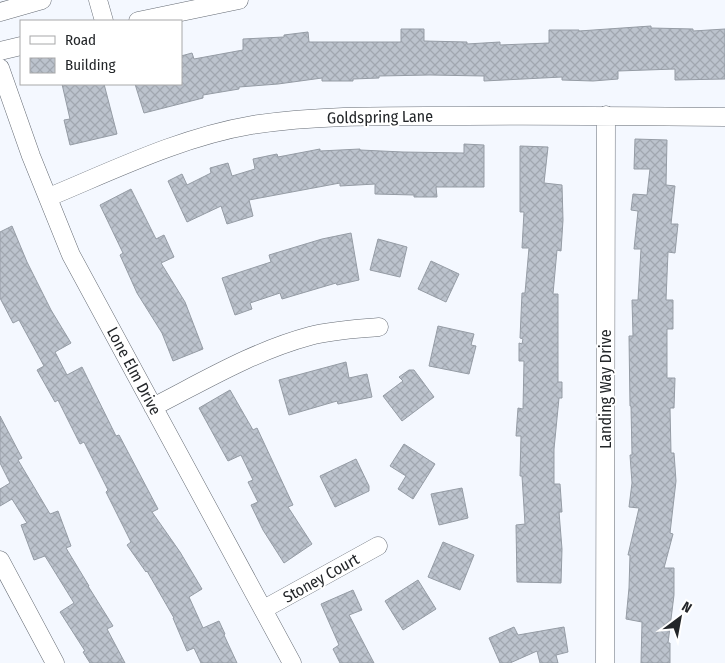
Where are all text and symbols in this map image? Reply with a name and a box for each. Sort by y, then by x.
legend [20,20,182,85]
text: Road [65,31,96,49]
text: Building [65,56,116,74]
street label: Goldspring Lane [327,107,433,127]
street label: Lone Elm Drive [103,324,165,418]
street label: Landing Way Drive [596,329,615,449]
street label: Stoney Court [280,549,363,607]
north arrow [655,593,705,643]
text: N [679,598,695,617]

